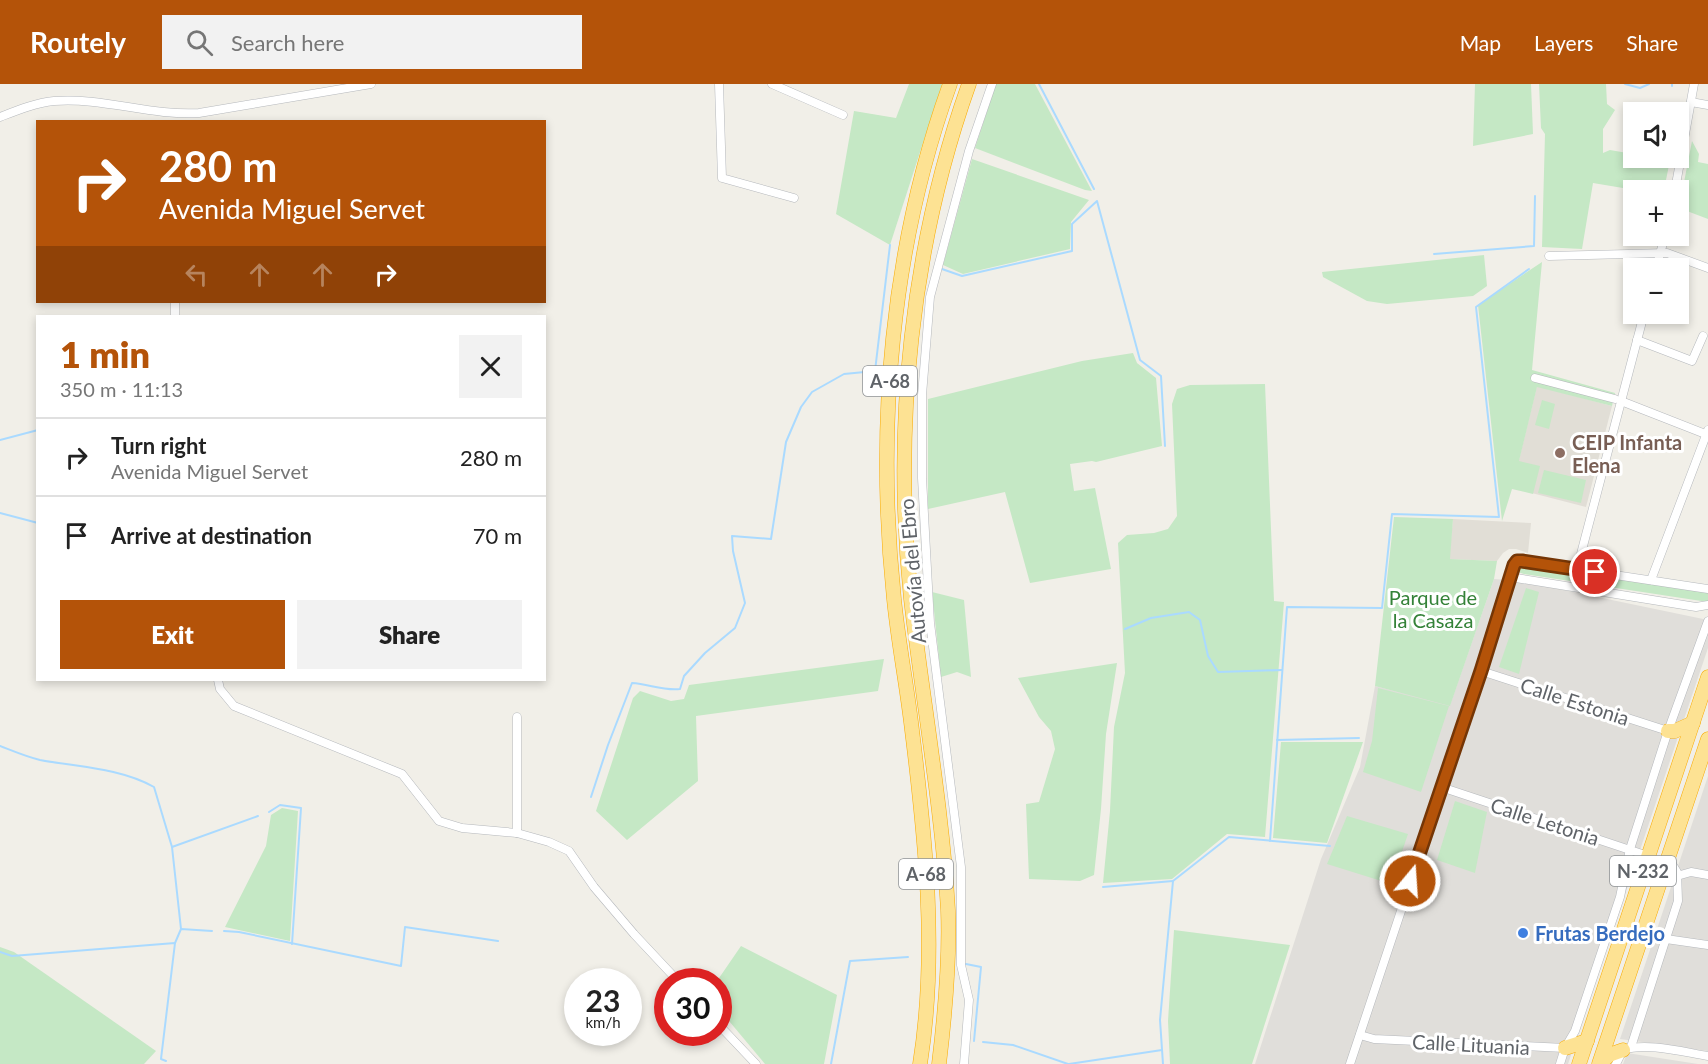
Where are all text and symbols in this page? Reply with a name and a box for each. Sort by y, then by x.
search box [162,15,582,69]
text: Routely [30,25,126,59]
icon: search [183,26,216,59]
text: Search here [231,29,344,56]
text: Map [1460,30,1501,55]
text: Layers [1534,30,1593,55]
text: Share [1626,30,1678,55]
map controls [1623,102,1689,324]
button: sound [1623,102,1689,168]
text: 280 m [159,141,277,191]
icon: right [60,144,138,222]
button: + [1623,180,1689,246]
text: Avenida Miguel Servet [159,192,425,225]
icon: left [180,258,213,291]
icon: ahead [243,258,276,291]
icon: ahead [306,258,339,291]
icon: right [369,258,402,291]
button: − [1623,258,1689,324]
text: 1 min [60,332,150,376]
button: close [459,335,522,398]
road number: A-68 [863,366,917,396]
text: 350 m · 11:13 [60,377,183,401]
place label: CEIP Infanta Elena [1572,430,1682,477]
text: Turn right [111,432,206,459]
icon: right [60,441,93,474]
text: 280 m [460,444,522,471]
marker: CEIP Infanta Elena [1553,446,1567,460]
text: Avenida Miguel Servet [111,459,308,483]
street label: Autovía del Ebro [894,498,930,644]
icon: arrive [60,519,93,552]
text: Arrive at destination [111,522,312,549]
text: 70 m [473,522,522,549]
pin [1569,546,1620,597]
icon: arrive [1578,555,1611,588]
park label: Parque de la Casaza [1389,585,1477,632]
button: Exit [60,600,285,669]
button: Share [297,600,522,669]
street label: Calle Estonia [1518,672,1632,730]
street label: Calle Letonia [1488,792,1602,850]
position arrow [1378,849,1442,913]
road number: N-232 [1610,856,1676,886]
road number: A-68 [899,859,953,889]
place label: Frutas Berdejo [1535,921,1665,945]
marker: Frutas Berdejo [1516,926,1530,940]
speed limit sign: 30 [654,968,732,1046]
text: 23 [586,982,620,1018]
text: km/h [585,1013,621,1031]
street label: Calle Lituania [1412,1029,1530,1059]

